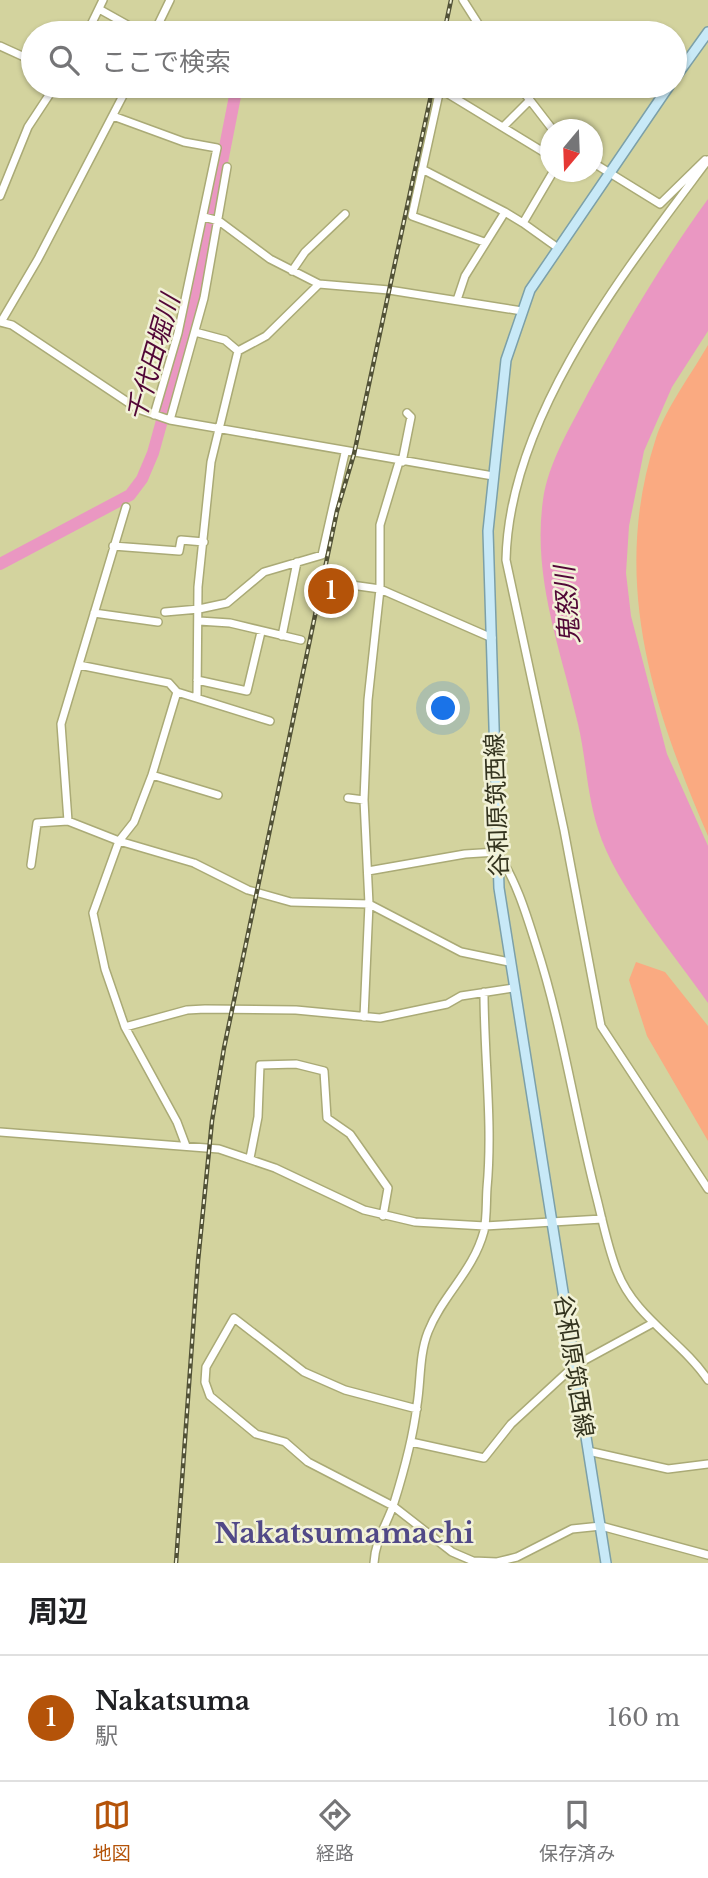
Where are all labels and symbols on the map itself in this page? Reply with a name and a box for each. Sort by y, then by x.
north arrow [540,119,603,182]
water label: 千代田堀川 [120,288,187,425]
water label: 鬼怒川 [548,562,586,645]
pin: 1 [308,565,354,617]
your location [426,691,460,725]
street label: 谷和原筑西線 [479,733,514,877]
street label: 谷和原筑西線 [549,1293,600,1439]
district label: Nakatsumamachi [214,1516,474,1551]

